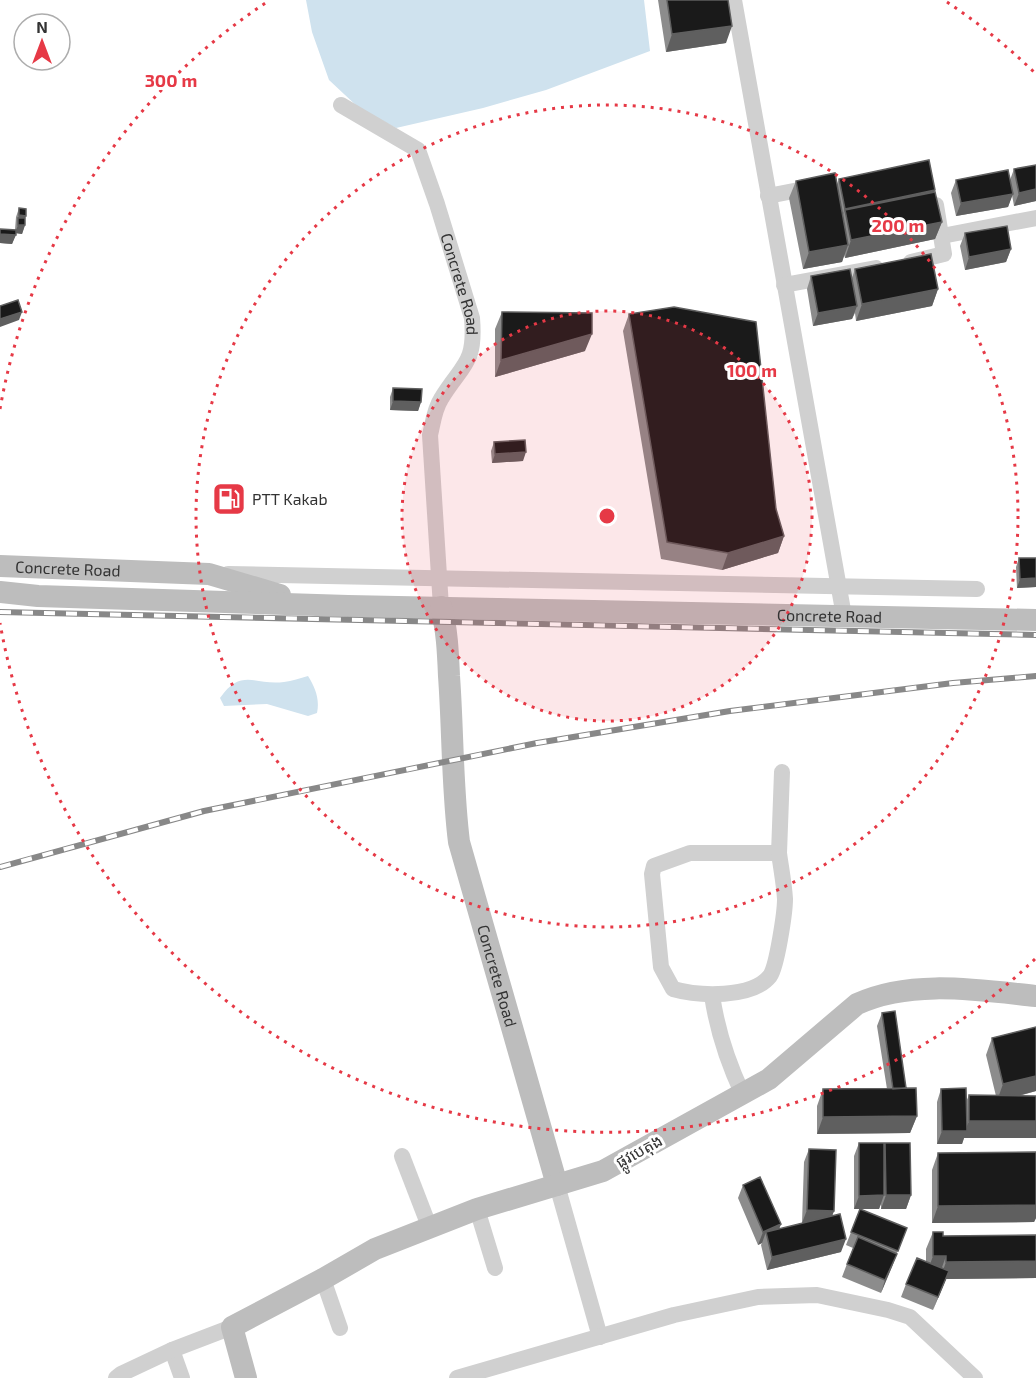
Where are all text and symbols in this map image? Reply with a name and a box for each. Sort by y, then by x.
north arrow [12,12,72,72]
text: N [36,17,48,36]
text: 300 m [145,69,197,91]
text: 200 m [872,214,924,236]
street label: Concrete Road [437,231,483,335]
text: 100 m [727,359,777,381]
fuel station icon: PTT Kakab [211,481,247,517]
place label: PTT Kakab [252,489,328,508]
centre of rings [597,506,617,526]
street label: Concrete Road [15,557,121,580]
street label: Concrete Road [777,605,882,626]
street label: Concrete Road [474,922,521,1029]
street label: ផ្លូវបេតុង [612,1130,668,1176]

